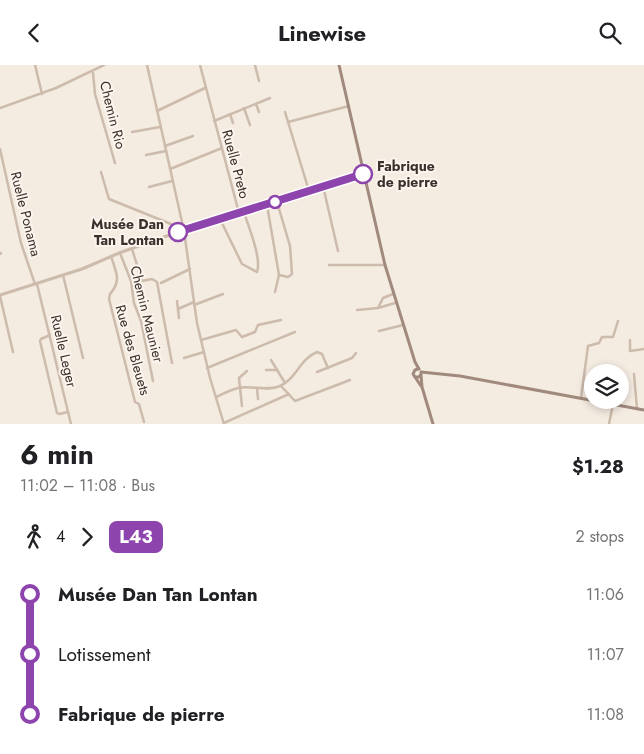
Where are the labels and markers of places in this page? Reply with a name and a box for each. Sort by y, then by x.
place label: Fabrique de pierre [377,156,438,192]
marker: Fabrique de pierre [353,164,373,184]
unlabelled marker [268,195,282,209]
place label: Musée Dan Tan Lontan [91,214,164,250]
marker: Musée Dan Tan Lontan [168,222,188,242]

